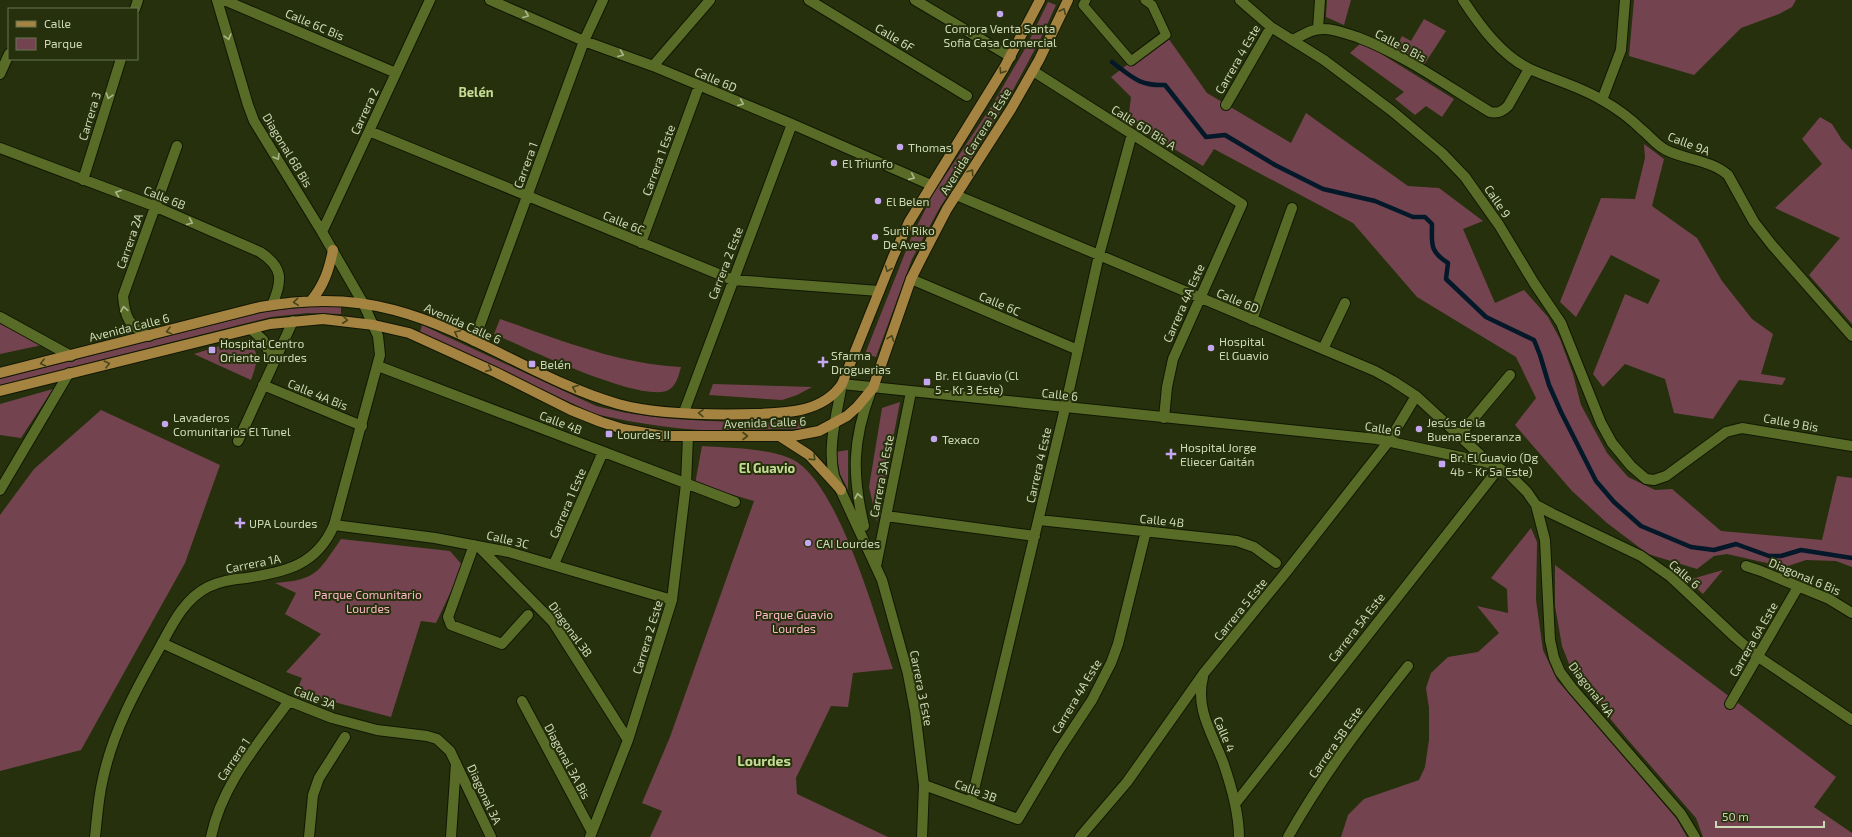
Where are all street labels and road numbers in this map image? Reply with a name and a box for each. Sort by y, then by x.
street label: Calle 6C Bis [283,5,347,43]
street label: Calle 6F [873,20,917,54]
street label: Carrera 4 Este [1212,22,1262,96]
street label: Calle 9 Bis [1373,26,1429,64]
street label: Calle 6D [693,64,739,94]
street label: Carrera 2 [347,85,381,137]
street label: Avenida Carrera 3 Este [937,85,1013,197]
street label: Carrera 3 [75,90,103,142]
street label: Calle 6D Bis A [1109,102,1179,153]
street label: Diagonal 6B Bis [260,110,316,190]
street label: Carrera 1 Este [639,123,677,197]
street label: Calle 9A [1666,129,1713,158]
street label: Carrera 1 [510,140,540,190]
street label: Calle 6B [142,182,188,212]
street label: Calle 9 [1482,182,1514,220]
street label: Calle 6C [601,207,647,237]
street label: Carrera 2A [113,211,145,271]
street label: Carrera 2 Este [705,225,745,301]
street label: Carrera 4A Este [1159,262,1207,344]
street label: Calle 6D [1215,285,1261,315]
street label: Calle 6C [977,288,1023,318]
street label: Avenida Calle 6 [422,300,504,346]
street label: Avenida Calle 6 [87,310,171,344]
street label: Calle 4A Bis [286,376,350,412]
street label: Calle 6 [1041,385,1079,403]
street label: Calle 4B [538,407,584,437]
street label: Calle 9 Bis [1762,410,1820,434]
street label: Avenida Calle 6 [723,414,807,430]
street label: Calle 6 [1364,418,1402,438]
street label: Carrera 4 Este [1022,426,1054,504]
street label: Carrera 3A Este [866,434,896,518]
street label: Carrera 1 Este [546,466,588,540]
street label: Calle 4B [1139,511,1185,529]
street label: Calle 3C [485,527,531,551]
street label: Carrera 1A [224,551,282,575]
street label: Diagonal 6 Bis [1767,555,1843,597]
street label: Calle 6 [1667,557,1703,591]
street label: Carrera 5 Este [1211,575,1269,643]
street label: Carrera 5A Este [1325,590,1387,664]
street label: Carrera 2 Este [629,598,665,676]
street label: Diagonal 3B [546,599,596,659]
street label: Carrera 6A Este [1726,599,1780,679]
street label: Carrera 3 Este [908,649,936,727]
street label: Carrera 4A Este [1048,656,1104,736]
street label: Diagonal 4A [1566,659,1618,719]
street label: Calle 3A [292,683,338,712]
street label: Carrera 5B Este [1305,704,1365,780]
street label: Calle 4 [1211,714,1239,754]
street label: Diagonal 3A Bis [542,721,594,801]
street label: Carrera 1 [214,735,252,783]
street label: Diagonal 3A [465,762,505,827]
street label: Calle 3B [953,776,999,804]

